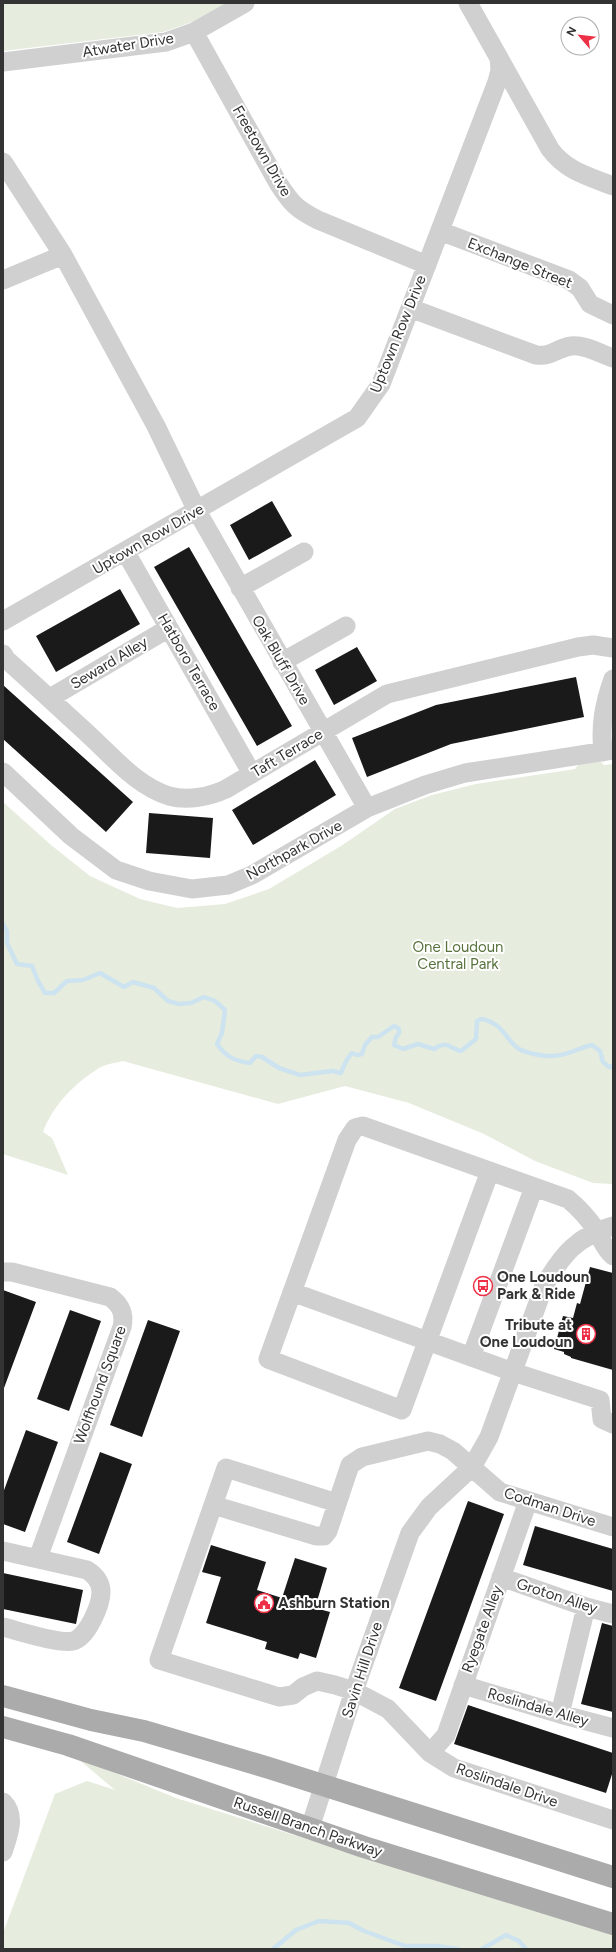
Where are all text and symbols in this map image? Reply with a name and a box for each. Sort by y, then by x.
north arrow [560,16,600,56]
text: N [564,25,579,38]
street label: Atwater Drive [81,29,175,61]
street label: Freetown Drive [229,102,295,200]
street label: Exchange Street [465,234,575,292]
street label: Uptown Row Drive [366,272,430,396]
street label: Uptown Row Drive [89,500,207,578]
street label: Hatboro Terrace [154,610,224,714]
street label: Oak Bluff Drive [248,612,314,708]
street label: Seward Alley [67,633,151,693]
street label: Taft Terrace [248,725,326,781]
street label: Northpark Drive [243,816,345,884]
park label: One Loudoun Central Park [412,938,504,973]
place label: One Loudoun Park & Ride [497,1268,589,1303]
bus stop icon: One Loudoun Park & Ride [472,1275,494,1297]
place label: Tribute at One Loudoun [480,1316,572,1351]
street label: Wolfhound Square [70,1323,130,1447]
building icon: Tribute at One Loudoun [575,1323,597,1345]
street label: Codman Drive [502,1484,598,1530]
street label: Groton Alley [514,1574,600,1618]
street label: Ryegate Alley [458,1583,506,1675]
public building icon: Ashburn Station [253,1592,275,1614]
place label: Ashburn Station [278,1594,390,1612]
street label: Savin Hill Drive [338,1620,386,1720]
street label: Roslindale Alley [485,1684,591,1730]
street label: Roslindale Drive [454,1759,560,1811]
street label: Russell Branch Parkway [231,1793,385,1861]

